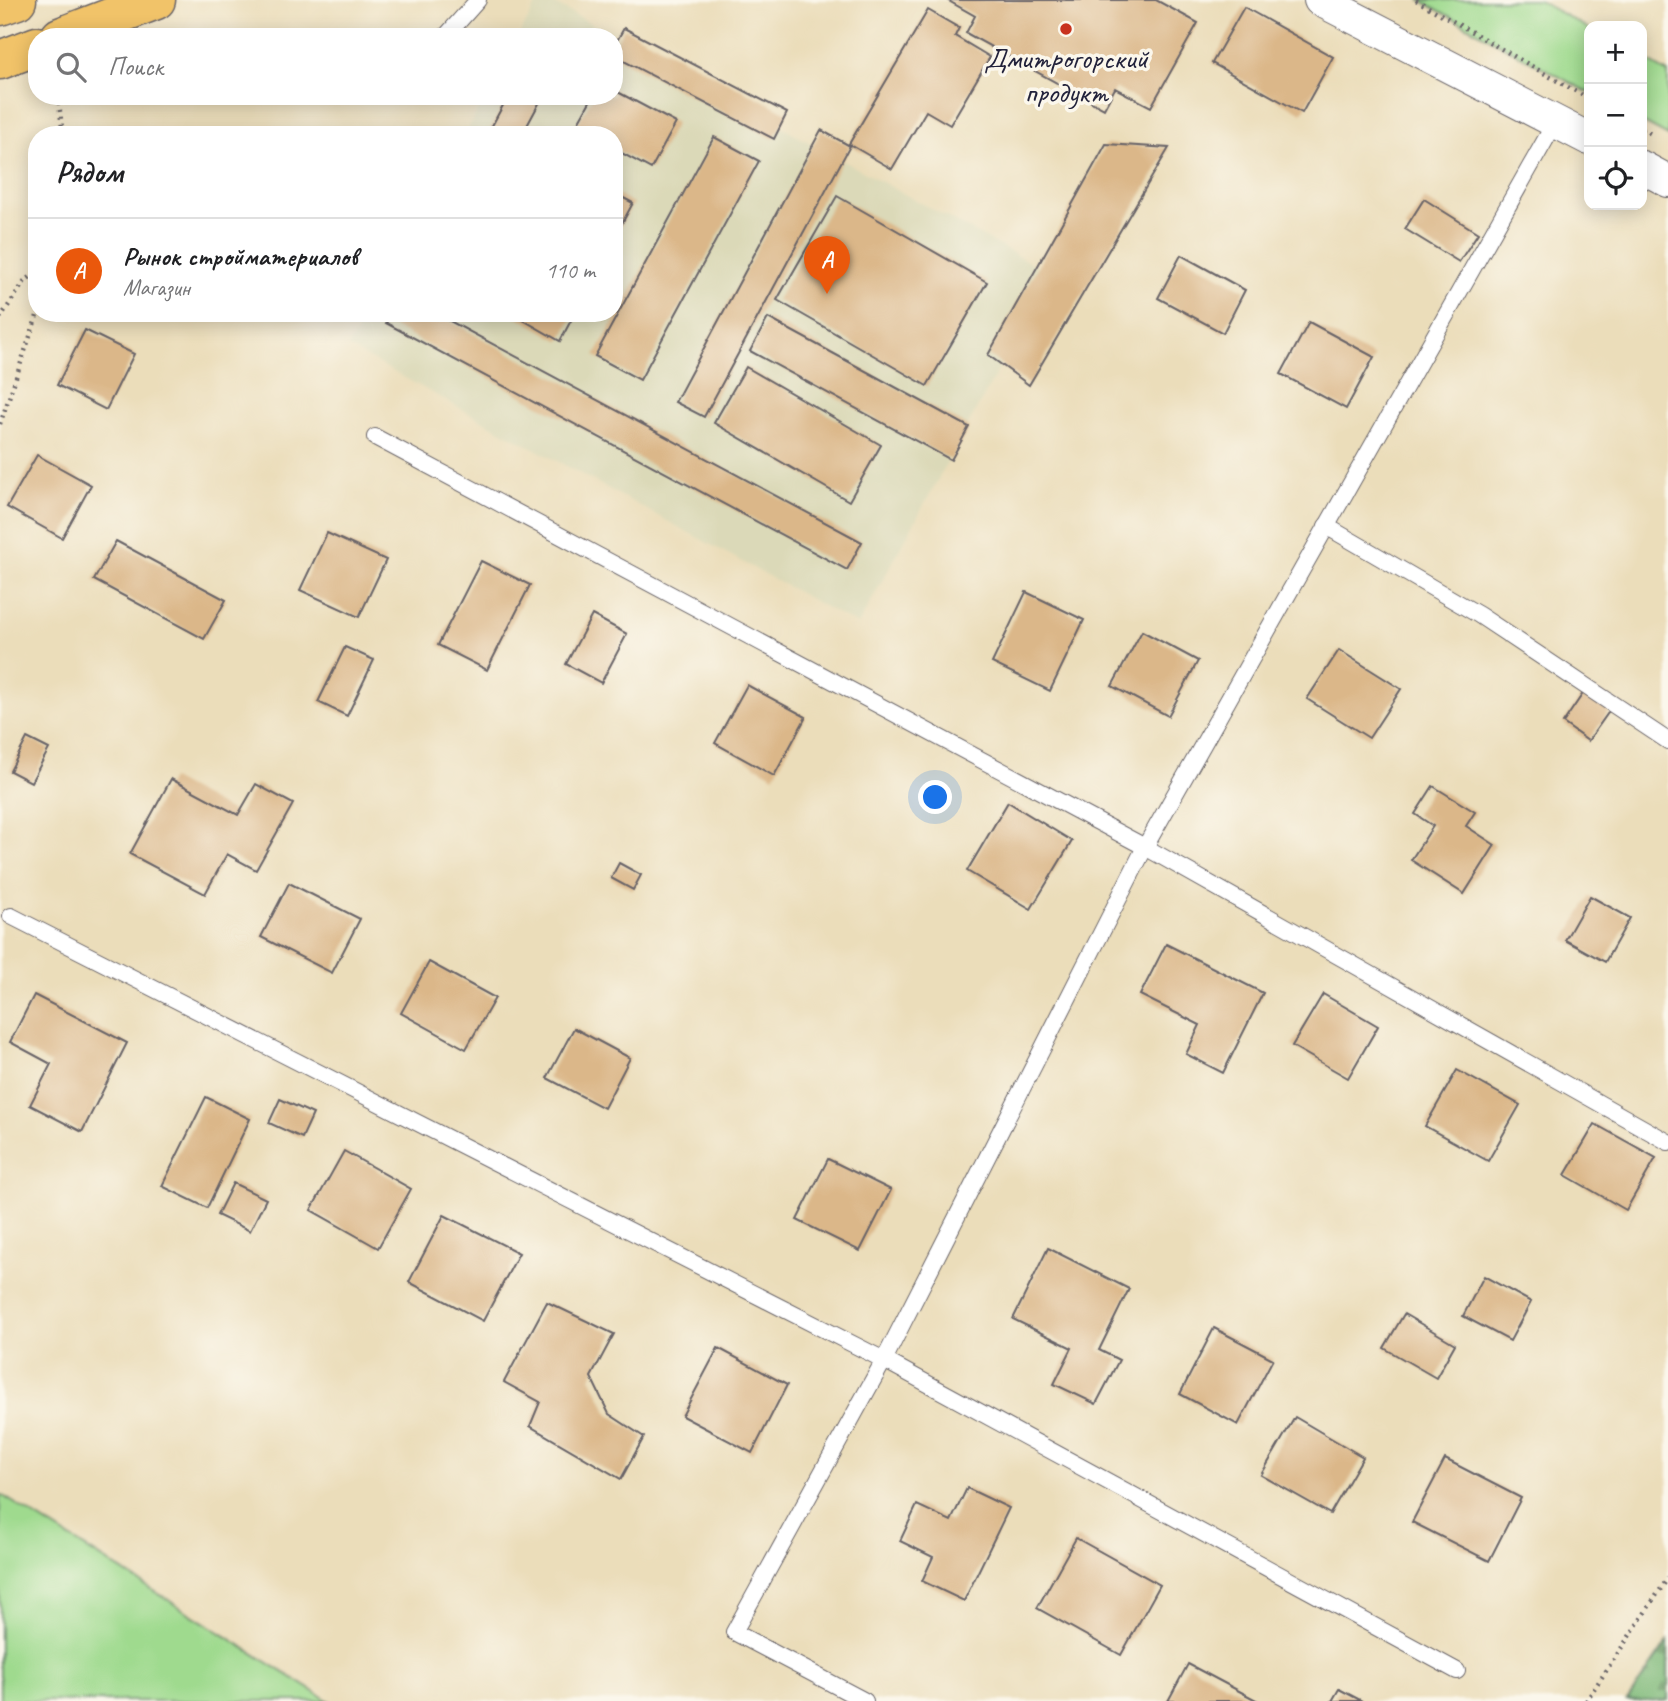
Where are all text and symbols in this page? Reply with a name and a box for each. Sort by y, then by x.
marker: Дмитрогорский продукт [1058,21,1074,37]
map controls [1584,21,1647,210]
button: + [1584,21,1647,84]
search box [28,28,623,105]
place label: Дмитрогорский продукт [984,39,1150,111]
icon: search [52,48,90,86]
text: Поиск [108,50,163,83]
button: − [1584,84,1647,147]
button: locate [1584,147,1647,210]
text: Рядом [56,153,123,191]
pin: A [804,236,850,294]
text: Рынок стройматериалов [123,240,358,273]
text: A [73,256,85,285]
text: 110 m [546,256,595,285]
text: Магазин [123,273,190,302]
your location [918,780,952,814]

